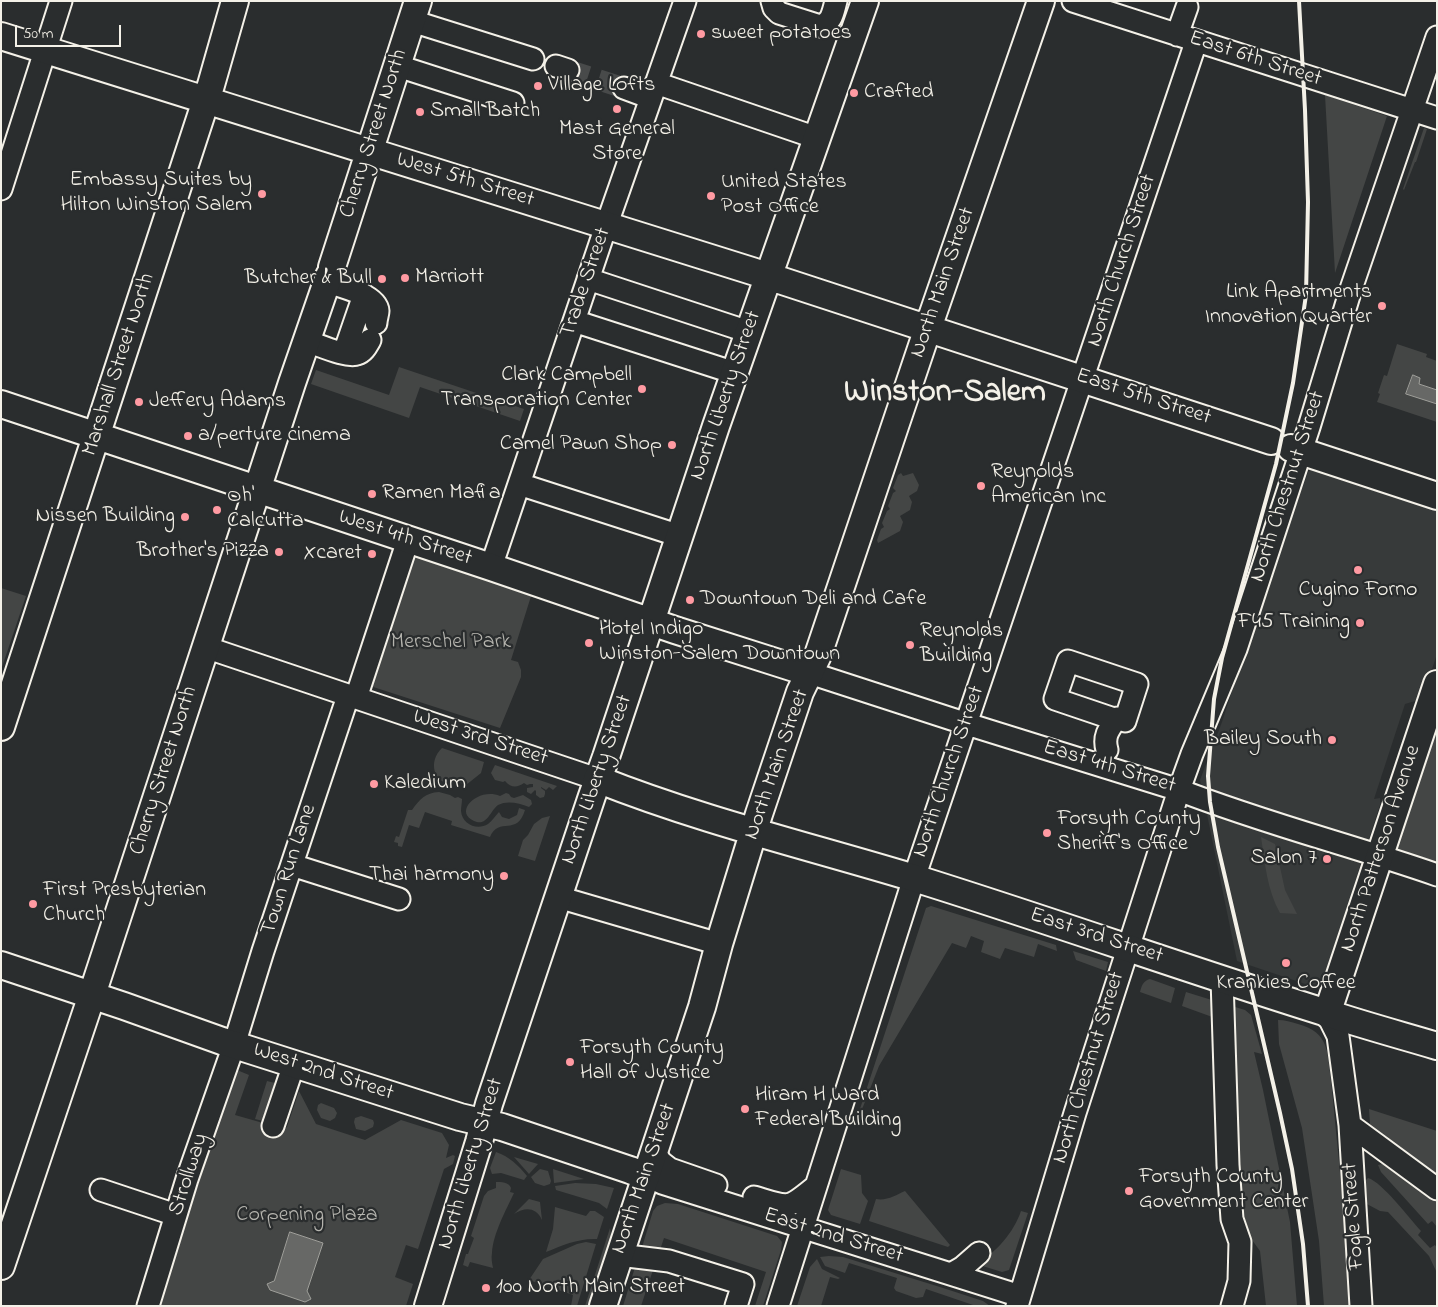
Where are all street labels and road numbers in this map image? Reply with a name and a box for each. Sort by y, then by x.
street label: East 6th Street [1185,26,1325,94]
street label: Cherry Street North [335,46,415,222]
street label: West 5th Street [393,148,537,214]
street label: North Church Street [1083,172,1163,350]
street label: North Main Street [906,204,982,362]
street label: Trade Street [556,225,618,341]
street label: Marshall Street North [78,270,162,460]
street label: North Liberty Street [686,308,768,484]
street label: East 5th Street [1072,364,1214,432]
street label: North Chestnut Street [1246,388,1332,586]
street label: West 4th Street [335,505,475,573]
street label: Cherry Street North [125,683,205,859]
street label: North Church Street [908,683,992,861]
street label: North Main Street [740,686,816,844]
street label: North Liberty Street [557,692,639,868]
street label: West 3rd Street [409,705,551,773]
street label: East 4th Street [1040,735,1178,801]
street label: North Patterson Avenue [1336,742,1428,956]
street label: Town Run Lane [256,801,324,939]
street label: East 3rd Street [1026,903,1166,971]
street label: North Chestnut Street [1048,969,1132,1167]
street label: West 2nd Street [249,1038,397,1108]
street label: North Liberty Street [433,1075,511,1253]
street label: North Main Street [607,1100,683,1258]
street label: Strollway [164,1130,216,1220]
street label: Fogle Street [1338,1162,1372,1270]
street label: East 2nd Street [760,1203,906,1271]

